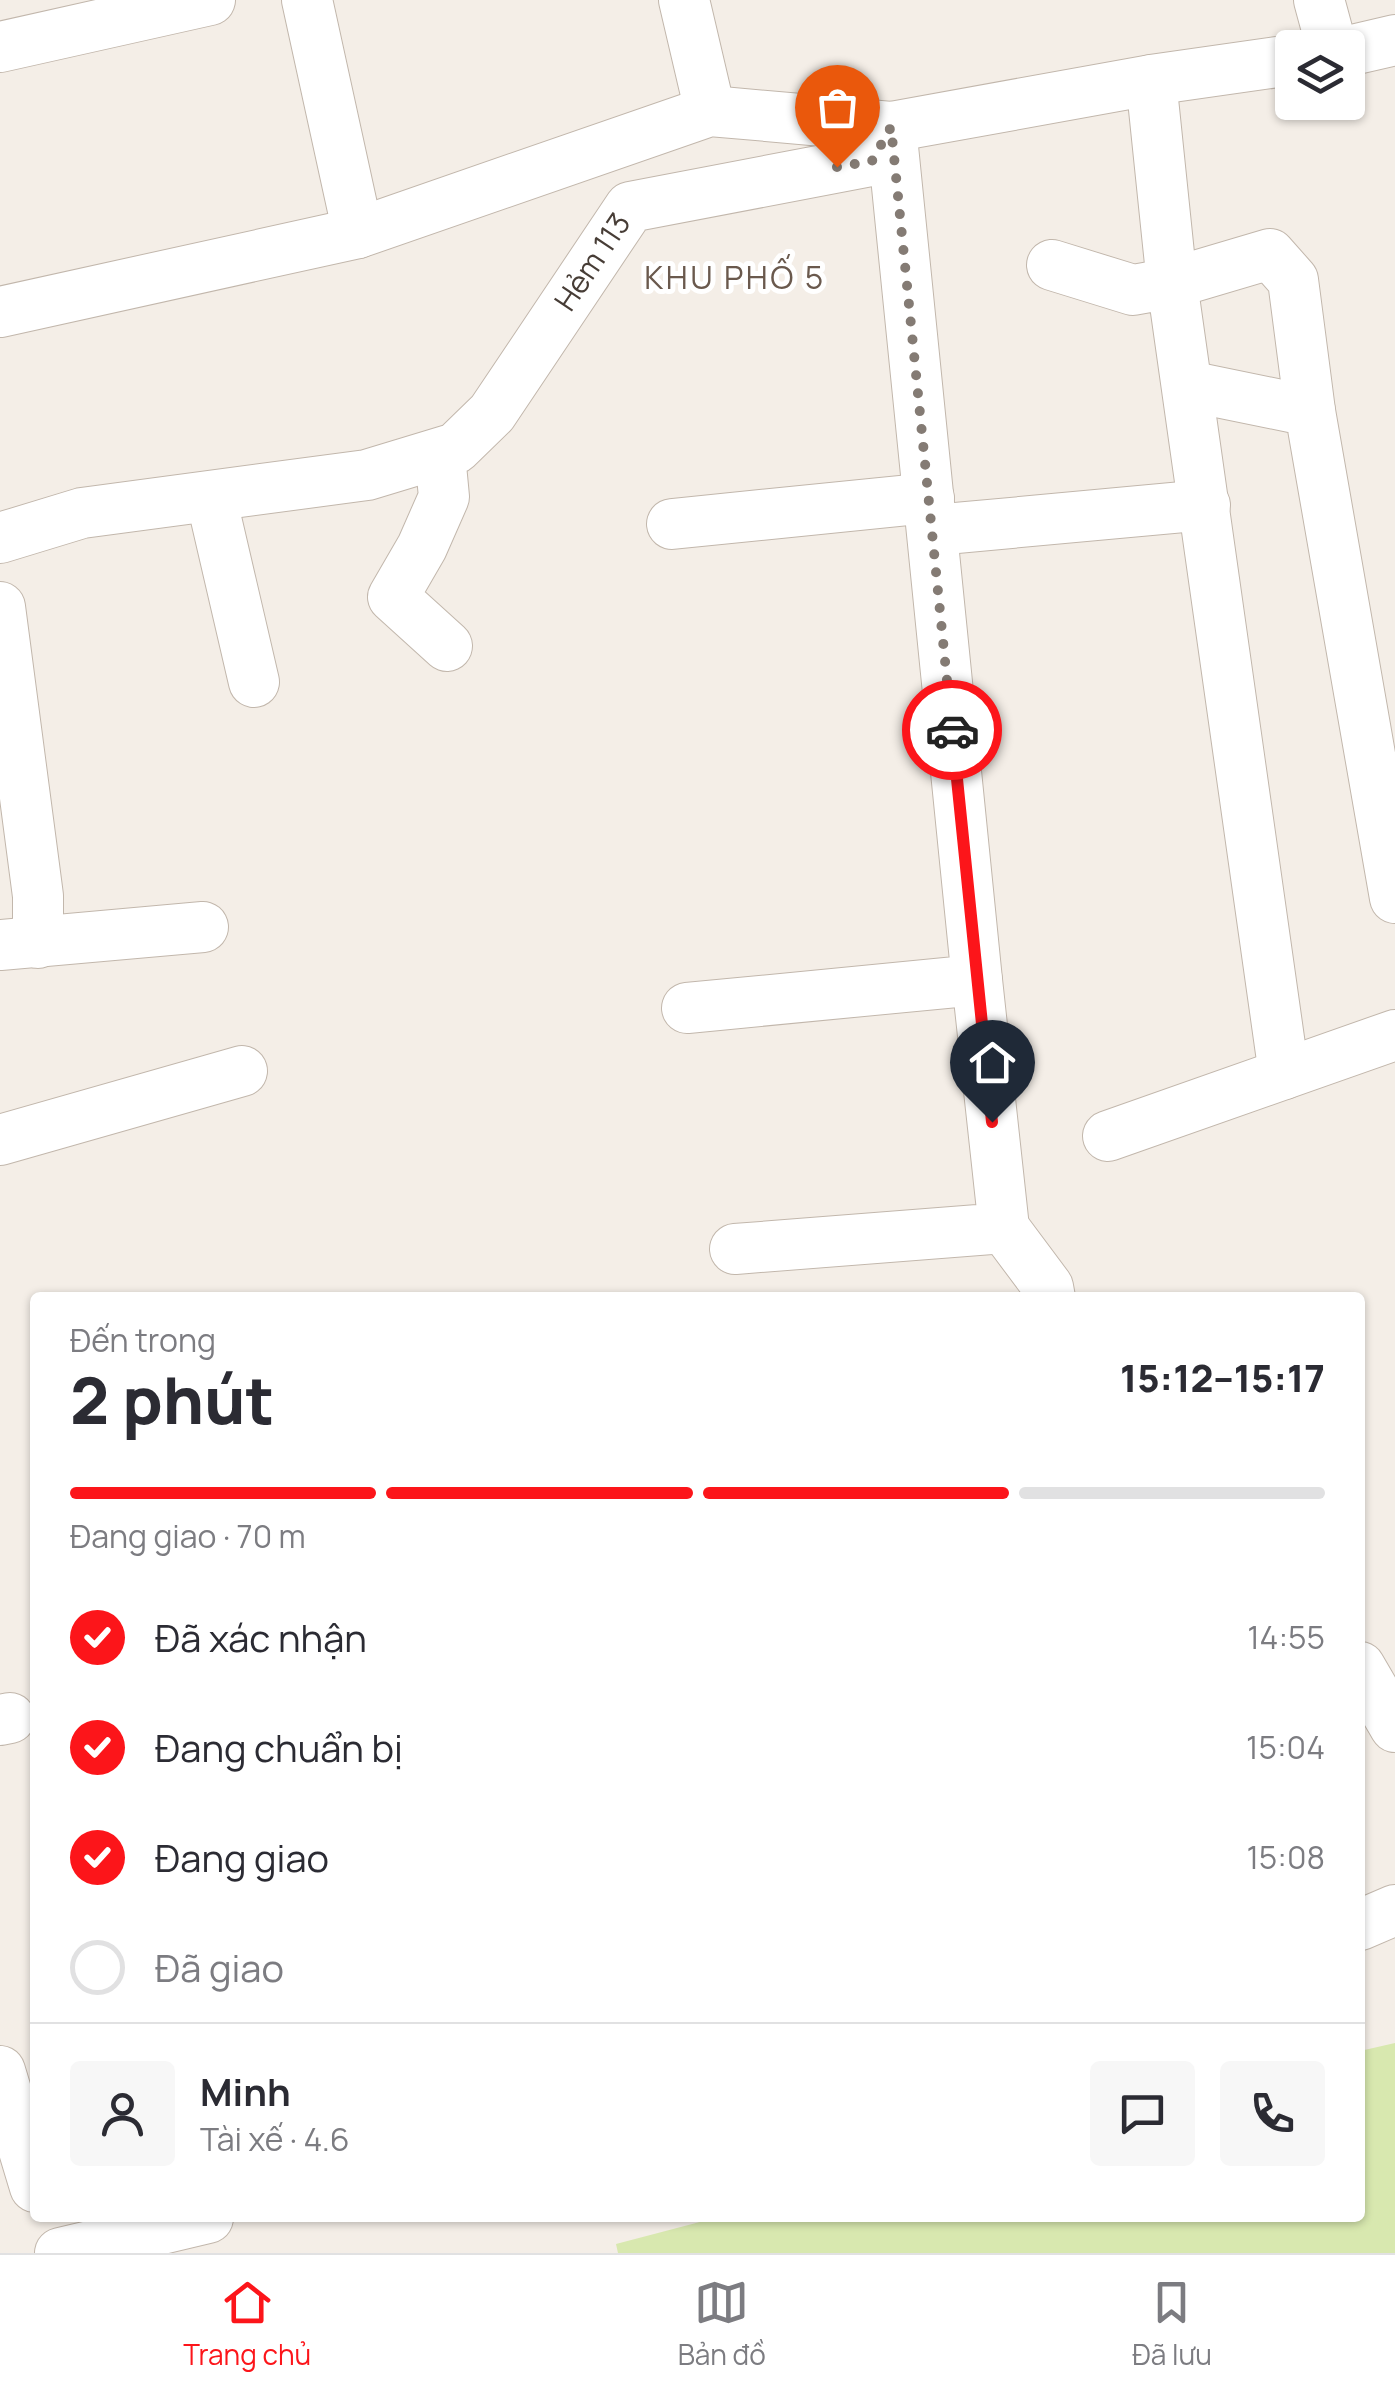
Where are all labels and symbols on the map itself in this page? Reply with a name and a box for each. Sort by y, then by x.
pin [795,65,880,168]
street label: Hẻm 113 [544,204,639,318]
district label: KHU PHỐ 5 [644,254,826,299]
courier [902,680,1002,780]
pin [950,1020,1035,1123]

